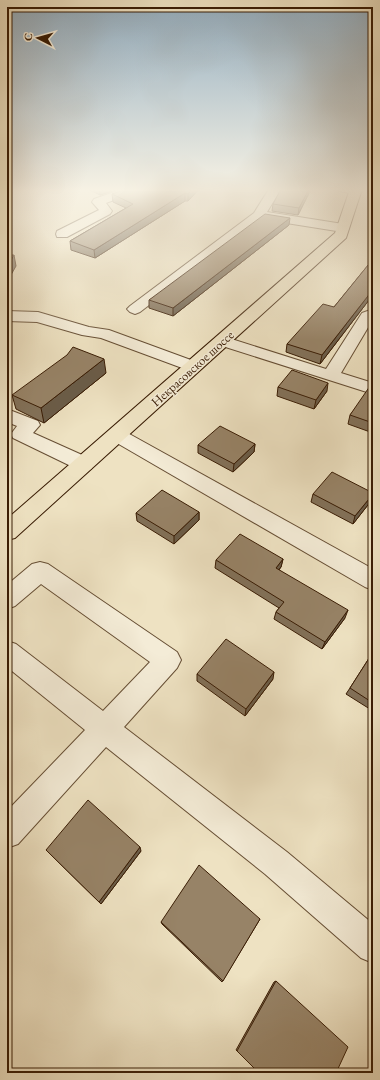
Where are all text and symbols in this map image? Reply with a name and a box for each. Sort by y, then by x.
north arrow [18,18,58,58]
text: С [21,32,35,42]
street label: Некрасовское шоссе [147,327,237,410]

